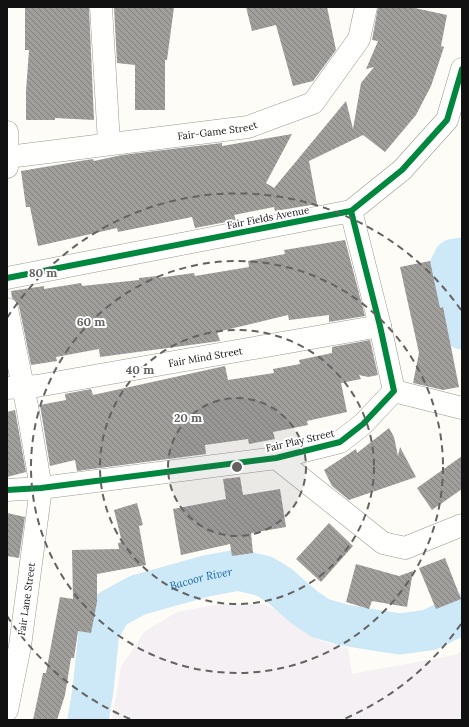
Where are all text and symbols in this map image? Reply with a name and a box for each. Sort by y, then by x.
street label: Fair-Game Street [177,118,259,143]
street label: Fair Fields Avenue [226,203,311,232]
text: 80 m [29,265,57,280]
text: 60 m [77,314,105,329]
street label: Fair Mind Street [167,344,244,370]
text: 40 m [126,362,154,377]
text: 20 m [174,410,202,425]
street label: Fair Play Street [265,426,336,455]
centre of rings [230,460,244,474]
street label: Fair Lane Street [15,562,38,636]
water label: Bacoor River [168,564,234,593]

